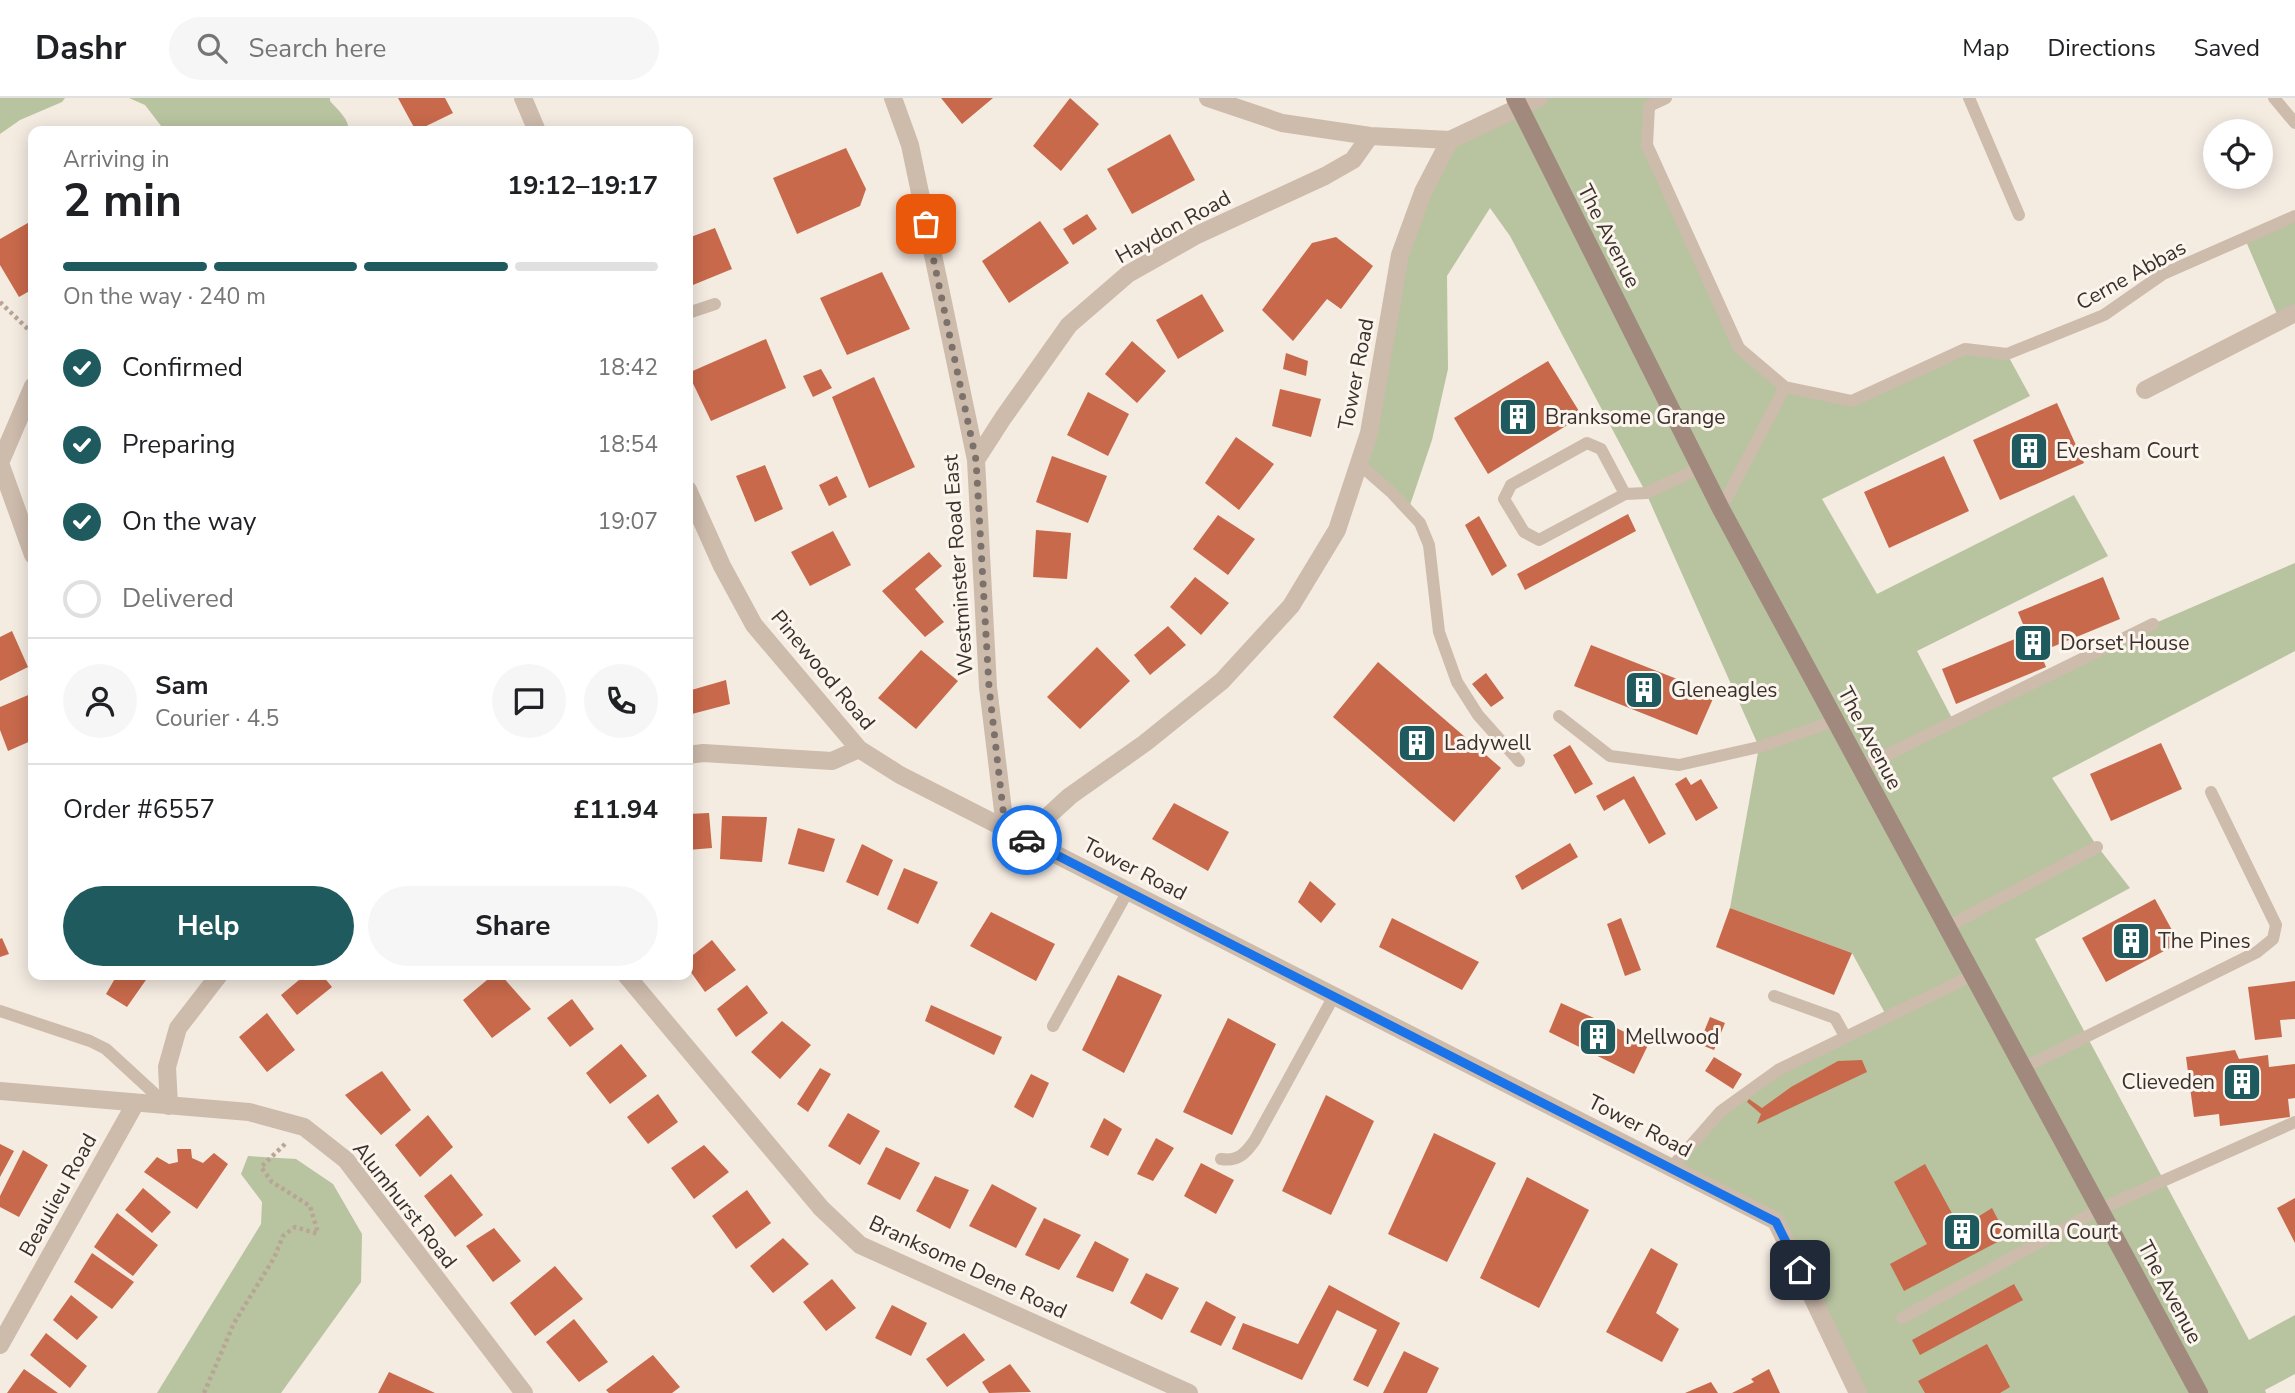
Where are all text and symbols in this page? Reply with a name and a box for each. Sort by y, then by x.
search box [169,17,659,80]
text: Dashr [35,26,127,71]
icon: search [193,29,231,67]
text: Search here [249,31,386,66]
text: Map [1962,32,2009,64]
text: Directions [2047,32,2156,64]
text: Saved [2194,32,2260,64]
map controls [2203,119,2273,189]
button: locate [2203,119,2273,189]
text: Arriving in [63,144,170,175]
text: 19:12–19:17 [507,168,658,203]
text: 2 min [63,169,182,232]
street label: The Avenue [1571,179,1647,293]
street label: Haydon Road [1110,184,1236,270]
pin [896,194,956,254]
icon: bag [907,205,945,243]
street label: Cerne Abbas [2071,233,2191,317]
text: On the way · 240 m [63,281,266,312]
street label: Tower Road [1331,316,1381,432]
icon: check [63,349,101,387]
text: Confirmed [122,350,243,385]
text: 18:42 [598,352,658,383]
building icon: Branksome Grange [1497,396,1539,438]
place label: Branksome Grange [1545,403,1726,431]
icon: check [63,426,101,464]
text: Preparing [122,427,235,462]
text: 18:54 [598,429,658,460]
building icon: Evesham Court [2008,430,2050,472]
place label: Evesham Court [2056,437,2199,465]
street label: Westminster Road East [936,453,980,676]
icon: check [63,503,101,541]
text: On the way [122,504,256,539]
text: 19:07 [598,506,658,537]
text: Delivered [122,581,234,616]
street label: Pinewood Road [765,604,881,736]
building icon: Dorset House [2012,622,2054,664]
place label: Dorset House [2060,629,2189,657]
button: person [63,664,137,738]
button: chat [492,664,566,738]
button: phone [584,664,658,738]
text: Sam [155,668,208,703]
building icon: Gleneagles [1623,669,1665,711]
place label: Gleneagles [1671,676,1777,704]
street label: The Avenue [1831,682,1909,794]
text: Courier · 4.5 [155,703,279,734]
building icon: Ladywell [1396,722,1438,764]
place label: Ladywell [1444,729,1532,757]
text: Order #6557 [63,792,215,827]
text: £11.94 [574,792,658,827]
courier [992,805,1062,875]
icon: car [1008,821,1046,859]
street label: Tower Road [1078,831,1192,907]
button: Help [63,886,354,966]
button: Share [368,886,658,966]
building icon: The Pines [2110,920,2152,962]
place label: The Pines [2158,927,2251,955]
building icon: Mellwood [1577,1016,1619,1058]
place label: Mellwood [1625,1023,1719,1051]
building icon: Clieveden [2221,1061,2263,1103]
place label: Clieveden [2122,1068,2215,1096]
street label: Tower Road [1583,1088,1697,1164]
street label: Beaulieu Road [13,1128,103,1262]
street label: Alumhurst Road [347,1136,463,1274]
street label: Branksome Dene Road [864,1209,1072,1325]
building icon: Comilla Court [1941,1211,1983,1253]
place label: Comilla Court [1989,1218,2119,1246]
street label: The Avenue [2131,1236,2209,1348]
pin [1770,1240,1830,1300]
icon: home [1781,1251,1819,1289]

